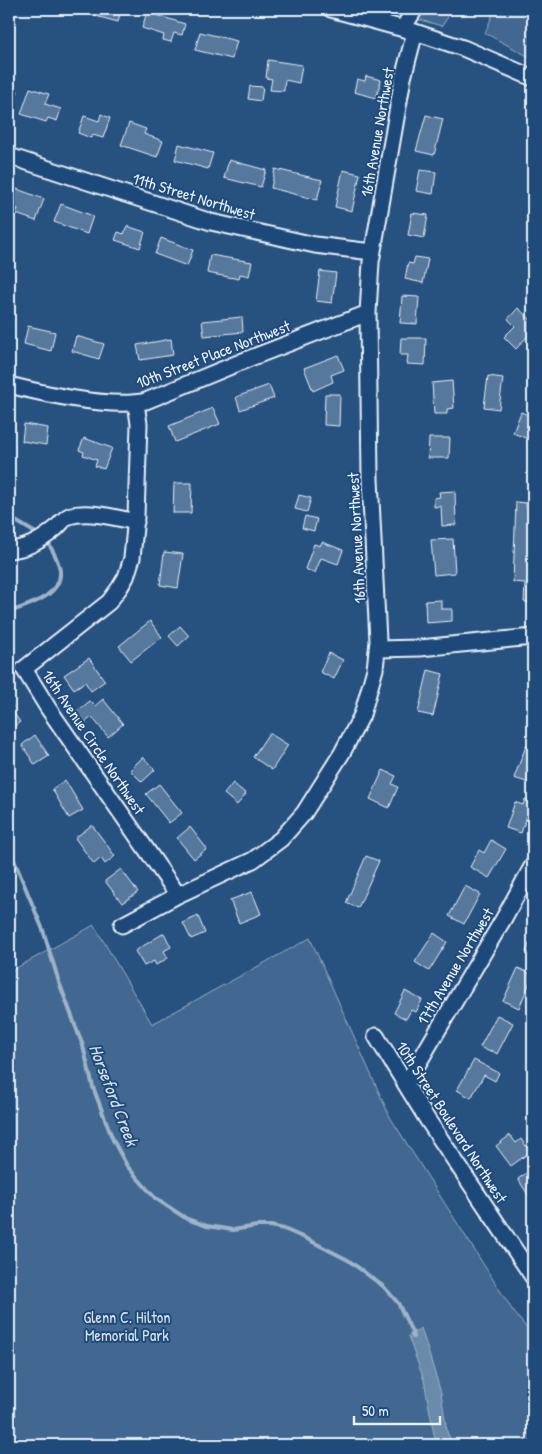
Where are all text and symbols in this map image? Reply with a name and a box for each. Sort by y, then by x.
street label: 16th Avenue Northwest [355,65,399,198]
street label: 11th Street Northwest [130,167,259,225]
street label: 10th Street Place Northwest [133,314,294,393]
street label: 16th Avenue Northwest [342,471,370,604]
street label: 16th Avenue Circle Northwest [37,665,151,819]
street label: 17th Avenue Northwest [411,903,499,1029]
street label: 10th Street Boulevard Northwest [391,1037,513,1208]
water label: Horseford Creek [83,1041,145,1151]
park label: Glenn C. Hilton Memorial Park [84,1306,170,1346]
scale bar [354,1394,441,1426]
text: 50 m [362,1400,389,1421]

